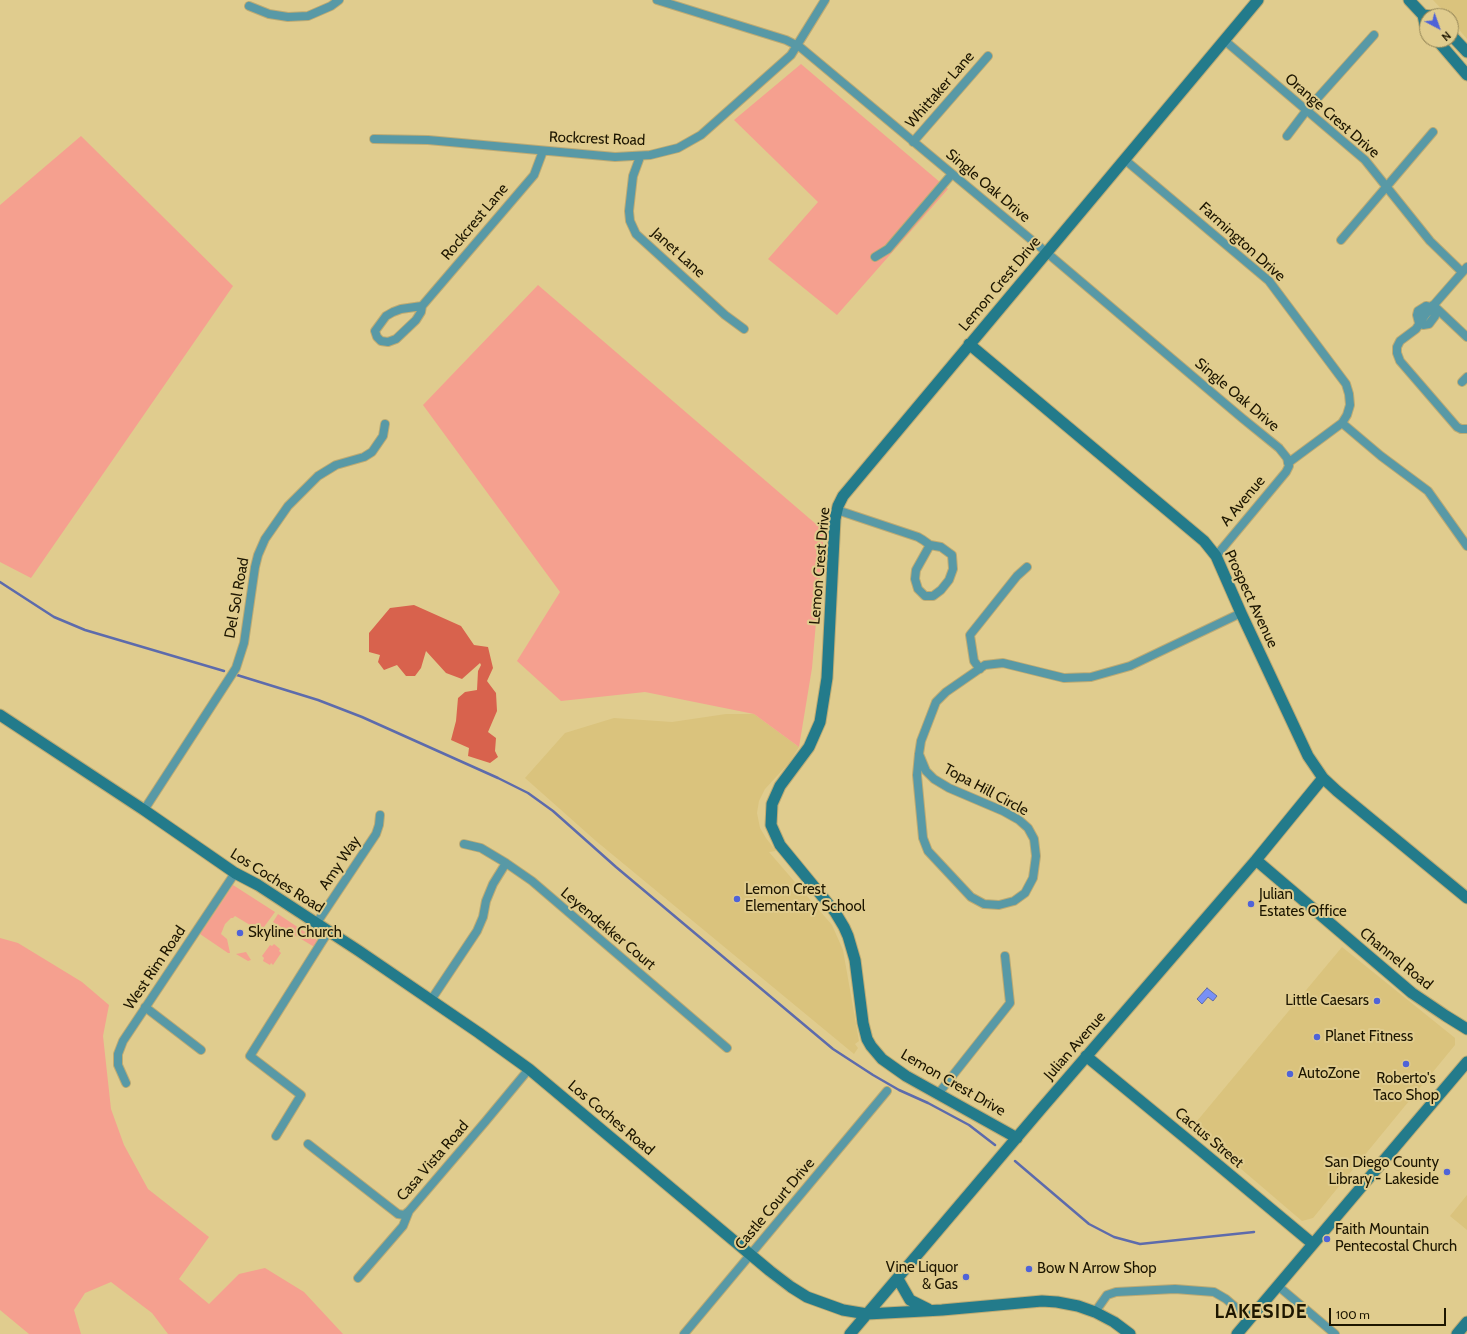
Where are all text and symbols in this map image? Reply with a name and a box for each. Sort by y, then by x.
north arrow [1419,8,1459,48]
text: N [1439,28,1454,44]
street label: Whittaker Lane [902,48,978,132]
street label: Orange Crest Drive [1281,70,1383,162]
street label: Rockcrest Road [549,128,645,150]
street label: Single Oak Drive [942,145,1034,227]
street label: Rockcrest Lane [438,180,512,264]
street label: Farmington Drive [1195,199,1289,285]
street label: Janet Lane [647,224,709,282]
street label: Lemon Crest Drive [955,233,1045,335]
street label: Single Oak Drive [1191,354,1283,436]
street label: A Avenue [1217,472,1269,530]
street label: Lemon Crest Drive [806,507,834,625]
street label: Prospect Avenue [1220,547,1282,651]
street label: Del Sol Road [221,556,253,640]
street label: Topa Hill Circle [941,760,1031,820]
street label: Amy Way [315,833,365,893]
street label: Los Coches Road [227,845,327,917]
place label: Lemon Crest Elementary School [745,881,865,916]
street label: Leyendekker Court [557,884,659,974]
place label: Julian Estates Office [1259,886,1347,921]
marker: Lemon Crest Elementary School [732,894,742,904]
marker: Julian Estates Office [1246,899,1256,909]
street label: West Rim Road [120,923,190,1013]
place label: Skyline Church [248,924,342,942]
street label: Channel Road [1356,924,1436,994]
marker: Skyline Church [235,928,245,938]
place label: Little Caesars [1285,992,1369,1010]
marker: Little Caesars [1372,996,1382,1006]
street label: Julian Avenue [1040,1008,1110,1084]
place label: Planet Fitness [1325,1028,1413,1046]
marker: Planet Fitness [1312,1032,1322,1042]
street label: Lemon Crest Drive [897,1046,1009,1120]
marker: Roberto's Taco Shop [1401,1059,1411,1069]
place label: AutoZone [1298,1065,1360,1083]
marker: AutoZone [1285,1069,1295,1079]
place label: Roberto's Taco Shop [1373,1070,1439,1105]
street label: Los Coches Road [564,1077,658,1159]
street label: Cactus Street [1171,1104,1247,1172]
street label: Casa Vista Road [393,1117,473,1205]
street label: Castle Court Drive [731,1154,819,1254]
place label: San Diego County Library - Lakeside [1324,1154,1439,1189]
marker: San Diego County Library - Lakeside [1442,1167,1452,1177]
place label: Faith Mountain Pentecostal Church [1335,1221,1457,1256]
marker: Faith Mountain Pentecostal Church [1322,1234,1332,1244]
place label: Vine Liquor & Gas [886,1259,958,1294]
place label: Bow N Arrow Shop [1037,1260,1157,1278]
marker: Bow N Arrow Shop [1024,1264,1034,1274]
marker: Vine Liquor & Gas [961,1272,971,1282]
scale bar [1331,1300,1448,1326]
district label: LAKESIDE [1215,1301,1307,1323]
text: 100 m [1336,1307,1370,1322]

